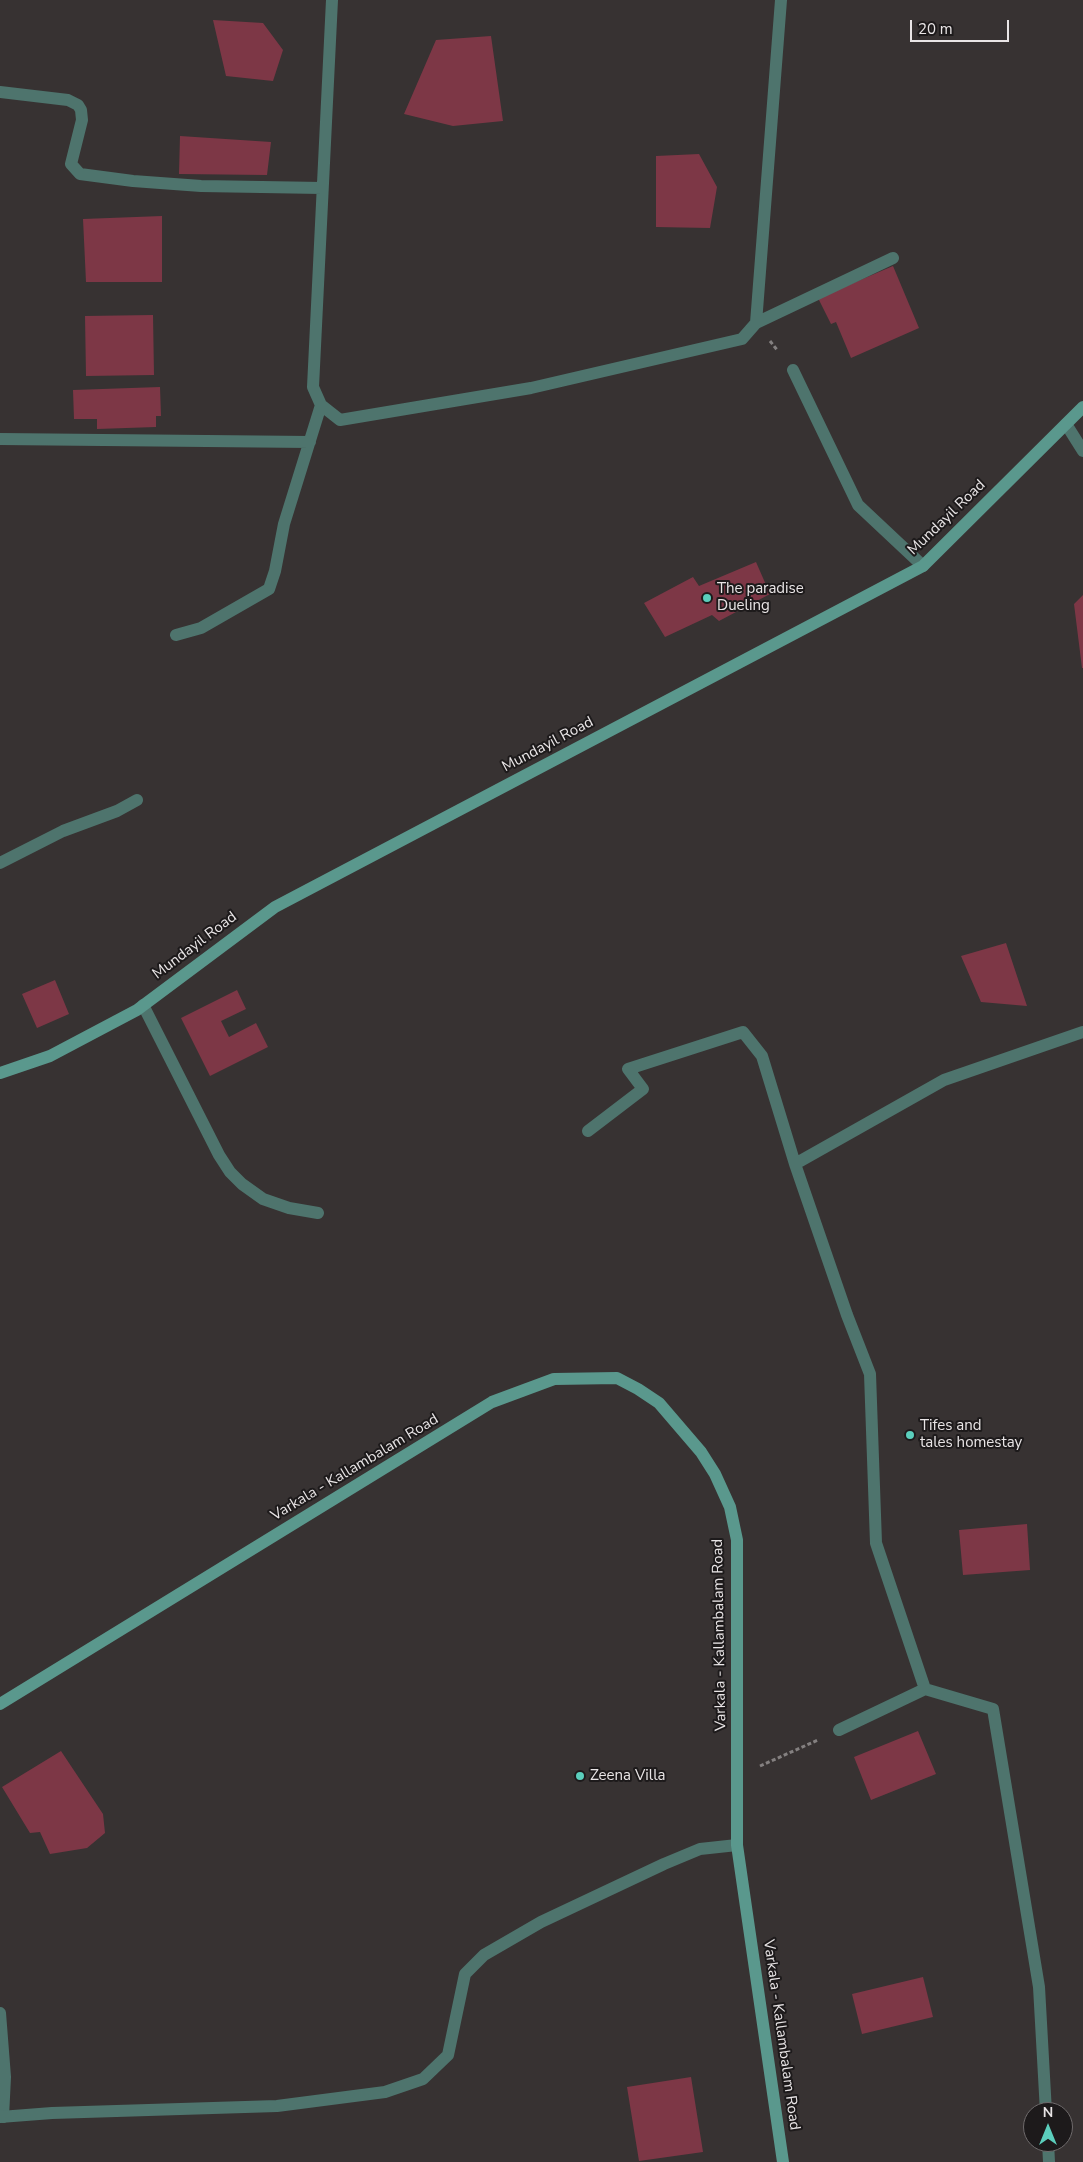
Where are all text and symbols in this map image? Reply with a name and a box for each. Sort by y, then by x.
scale bar [913,10,1012,42]
text: 20 m [918,19,953,39]
street label: Mundayil Road [905,477,989,559]
place label: The paradise Dueling [717,580,804,615]
marker: The paradise Dueling [701,592,713,604]
street label: Mundayil Road [499,713,597,777]
street label: Mundayil Road [149,908,241,984]
street label: Varkala - Kallambalam Road [268,1411,442,1525]
place label: Tifes and tales homestay [920,1417,1022,1452]
marker: Tifes and tales homestay [904,1429,916,1441]
street label: Varkala - Kallambalam Road [709,1539,731,1731]
place label: Zeena Villa [590,1767,666,1785]
marker: Zeena Villa [574,1770,586,1782]
street label: Varkala - Kallambalam Road [759,1939,803,2131]
north arrow [1023,2102,1073,2152]
text: N [1043,2103,1053,2122]

